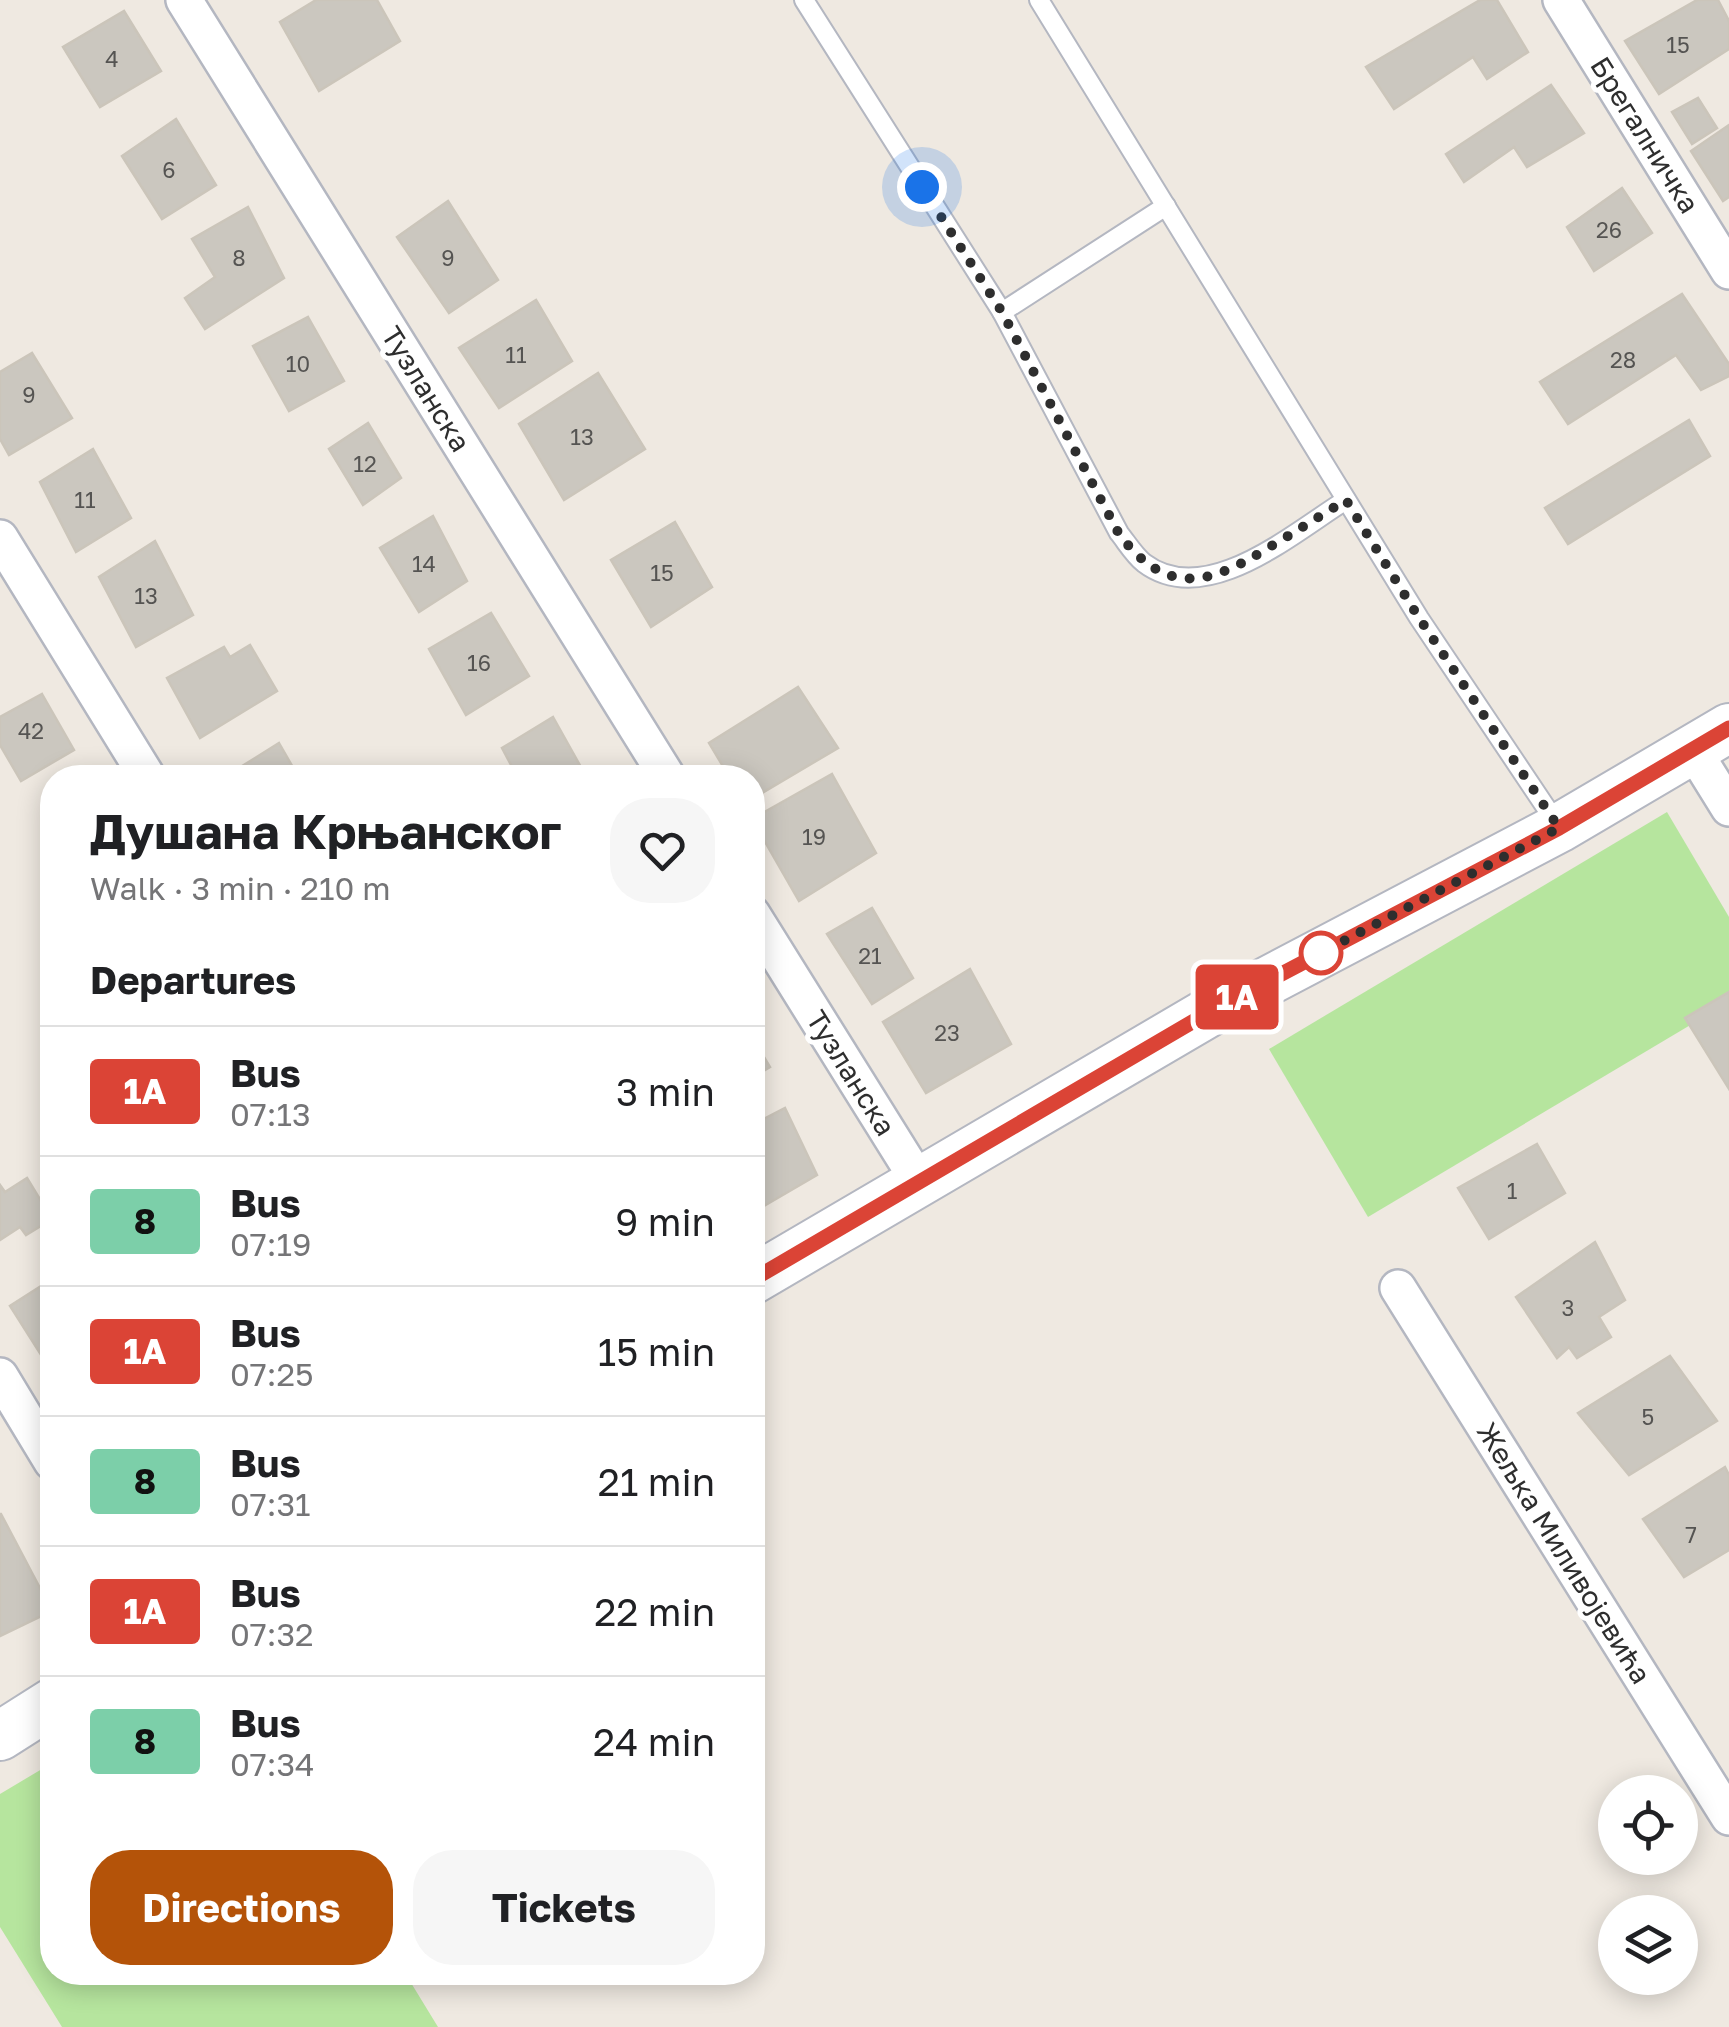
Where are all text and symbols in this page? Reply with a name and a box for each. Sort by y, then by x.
house number: 15 [1666,31,1690,58]
house number: 4 [105,45,119,72]
street label: Брегалничка [1584,51,1707,219]
house number: 6 [162,156,176,183]
your location [897,162,947,212]
house number: 26 [1596,216,1622,243]
house number: 8 [232,244,246,271]
house number: 9 [441,244,455,271]
street label: Тузланска [375,320,478,457]
house number: 11 [505,341,527,368]
house number: 28 [1610,346,1636,373]
house number: 10 [286,350,310,377]
house number: 9 [22,381,36,408]
house number: 13 [570,423,594,450]
house number: 12 [353,450,377,477]
house number: 11 [74,486,96,513]
house number: 14 [412,550,436,577]
house number: 15 [650,559,674,586]
house number: 13 [134,582,158,609]
house number: 16 [467,649,491,676]
house number: 42 [18,717,44,744]
button: heart [610,798,715,903]
text: Душана Крњанског [90,802,562,860]
house number: 19 [802,823,826,850]
text: Walk · 3 min · 210 m [90,869,391,907]
unlabelled marker [1300,932,1342,974]
house number: 21 [858,942,882,969]
text: Departures [90,957,296,1002]
line badge: 1A [1192,964,1282,1030]
text: 1A [1216,976,1258,1018]
street label: Тузланска [800,1004,903,1141]
house number: 23 [934,1019,960,1046]
text: Bus [230,1050,301,1095]
text: 3 min [616,1069,715,1114]
text: 1A [124,1070,166,1112]
text: 07:13 [230,1095,311,1133]
house number: 1 [1507,1177,1518,1204]
text: Bus [230,1180,301,1225]
text: 9 min [615,1199,715,1244]
text: 8 [134,1200,156,1242]
text: 07:19 [230,1225,311,1263]
house number: 3 [1562,1294,1574,1321]
text: Bus [230,1310,301,1355]
text: 15 min [598,1329,715,1374]
text: 1A [124,1330,166,1372]
text: 07:25 [230,1355,314,1393]
house number: 5 [1642,1403,1654,1430]
street label: Жељка Миливојевића [1471,1416,1658,1689]
text: Bus [230,1440,301,1485]
text: 21 min [598,1459,715,1504]
text: 8 [134,1460,156,1502]
text: 07:31 [230,1485,311,1523]
house number: 7 [1685,1521,1697,1548]
text: Bus [230,1570,301,1615]
text: 22 min [594,1589,715,1634]
text: 1A [124,1590,166,1632]
text: 07:32 [230,1615,314,1653]
text: Bus [230,1700,301,1745]
text: 24 min [593,1719,715,1764]
text: 8 [134,1720,156,1762]
text: 07:34 [230,1745,315,1783]
map controls [1598,1775,1698,1995]
button: locate [1598,1775,1698,1875]
button: Directions [90,1850,393,1965]
button: Tickets [413,1850,715,1965]
button: layers [1598,1895,1698,1995]

